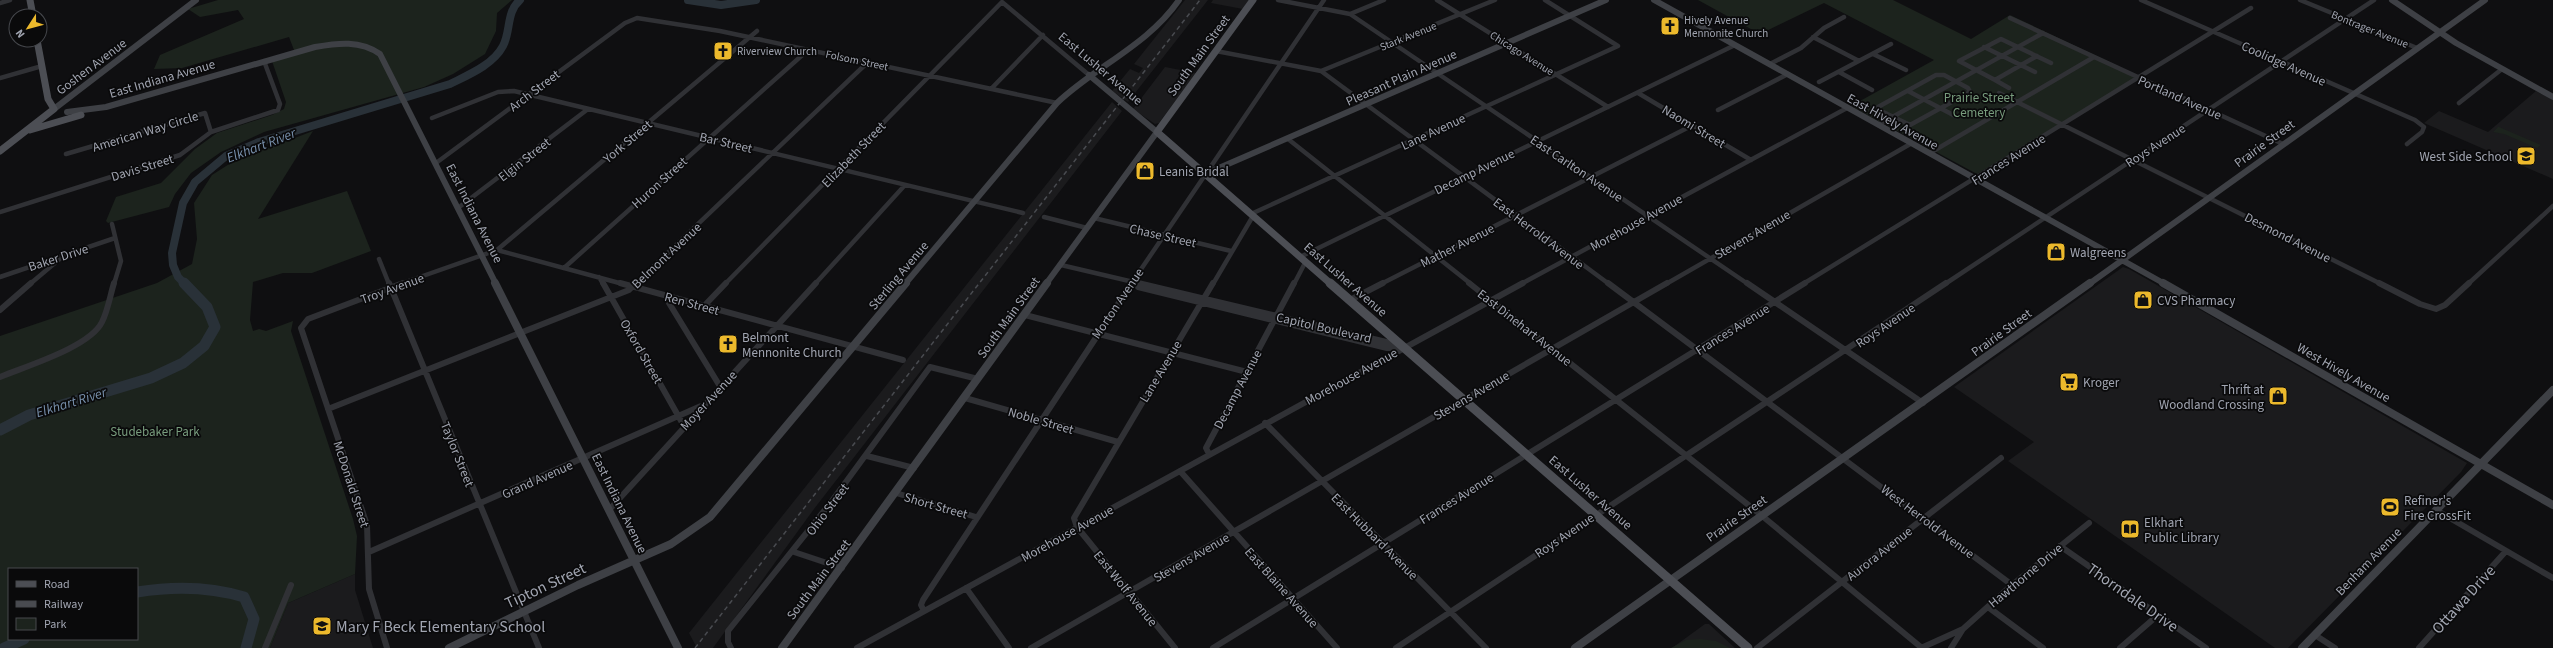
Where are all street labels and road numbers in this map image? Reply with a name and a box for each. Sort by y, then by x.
street label: Bontrager Avenue [2329,7,2411,52]
street label: South Main Street [1163,11,1235,100]
street label: Stark Avenue [1378,18,1439,55]
street label: East Lusher Avenue [1054,28,1146,109]
street label: Chicago Avenue [1487,28,1557,79]
street label: Goshen Avenue [53,34,130,99]
street label: Coolidge Avenue [2238,37,2329,91]
street label: Pleasant Plain Avenue [1343,45,1460,111]
street label: Folsom Street [824,47,890,74]
street label: East Indiana Avenue [107,55,217,103]
street label: Arch Street [505,65,564,116]
street label: Portland Avenue [2135,71,2224,124]
street label: East Hively Avenue [1844,89,1941,154]
street label: Naomi Street [1658,101,1729,153]
street label: American Way Circle [90,107,201,157]
street label: Lane Avenue [1398,109,1469,155]
street label: Prairie Street [2231,115,2299,172]
street label: York Street [599,116,656,168]
street label: Elizabeth Street [818,117,890,192]
street label: Roys Avenue [2122,120,2189,172]
street label: Bar Street [697,128,755,158]
street label: Frances Avenue [1968,130,2049,190]
street label: East Carlton Avenue [1526,131,1626,207]
street label: Elgin Street [495,133,555,186]
street label: Decamp Avenue [1431,145,1518,199]
street label: Davis Street [109,150,176,186]
street label: Huron Street [628,152,692,213]
street label: East Indiana Avenue [441,161,507,266]
street label: Morehouse Avenue [1587,190,1686,256]
street label: East Herrold Avenue [1489,194,1588,274]
street label: Stevens Avenue [1711,206,1794,264]
street label: Desmond Avenue [2241,208,2334,267]
street label: Belmont Avenue [628,219,706,293]
street label: Chase Street [1128,220,1199,253]
street label: Mather Avenue [1417,220,1498,272]
street label: Sterling Avenue [865,237,933,314]
street label: East Lusher Avenue [1300,239,1391,321]
street label: Baker Drive [26,240,91,276]
street label: Morton Avenue [1087,265,1148,343]
street label: Troy Avenue [358,269,427,309]
street label: South Main Street [973,273,1045,362]
street label: East Dinehart Avenue [1473,285,1575,370]
street label: Ren Street [662,288,722,320]
street label: Roys Avenue [1852,299,1919,352]
street label: Frances Avenue [1692,300,1773,360]
street label: Prairie Street [1968,304,2036,361]
street label: Capitol Boulevard [1274,308,1373,348]
street label: Oxford Street [615,316,667,388]
street label: Lane Avenue [1135,337,1186,406]
street label: West Hively Avenue [2294,339,2393,407]
street label: Morehouse Avenue [1302,344,1401,410]
street label: Decamp Avenue [1209,347,1266,432]
street label: Moyer Avenue [676,367,741,435]
street label: Stevens Avenue [1430,367,1513,425]
street label: Noble Street [1006,403,1076,439]
street label: Taylor Street [436,419,479,490]
street label: McDonald Street [329,439,374,530]
street label: East Indiana Avenue [587,450,651,557]
street label: East Lusher Avenue [1545,452,1636,534]
street label: Grand Avenue [499,456,576,504]
street label: Frances Avenue [1416,469,1497,529]
street label: Ohio Street [802,479,854,539]
street label: West Herrold Avenue [1877,481,1978,563]
street label: Short Street [902,488,970,524]
street label: East Hubbard Avenue [1327,489,1422,584]
street label: Prairie Street [1702,491,1771,546]
street label: Morehouse Avenue [1018,501,1117,567]
street label: Roys Avenue [1531,509,1598,562]
street label: Aurora Avenue [1843,522,1916,585]
street label: Benham Avenue [2332,524,2406,600]
street label: Stevens Avenue [1150,529,1233,587]
street label: South Main Street [783,535,855,624]
street label: Hawthorne Drive [1985,539,2067,612]
street label: East Blaine Avenue [1240,544,1322,632]
street label: East Wolf Avenue [1089,547,1161,630]
street label: Tipton Street [501,557,590,614]
street label: Thorndale Drive [2082,558,2183,638]
street label: Ottawa Drive [2427,560,2501,639]

